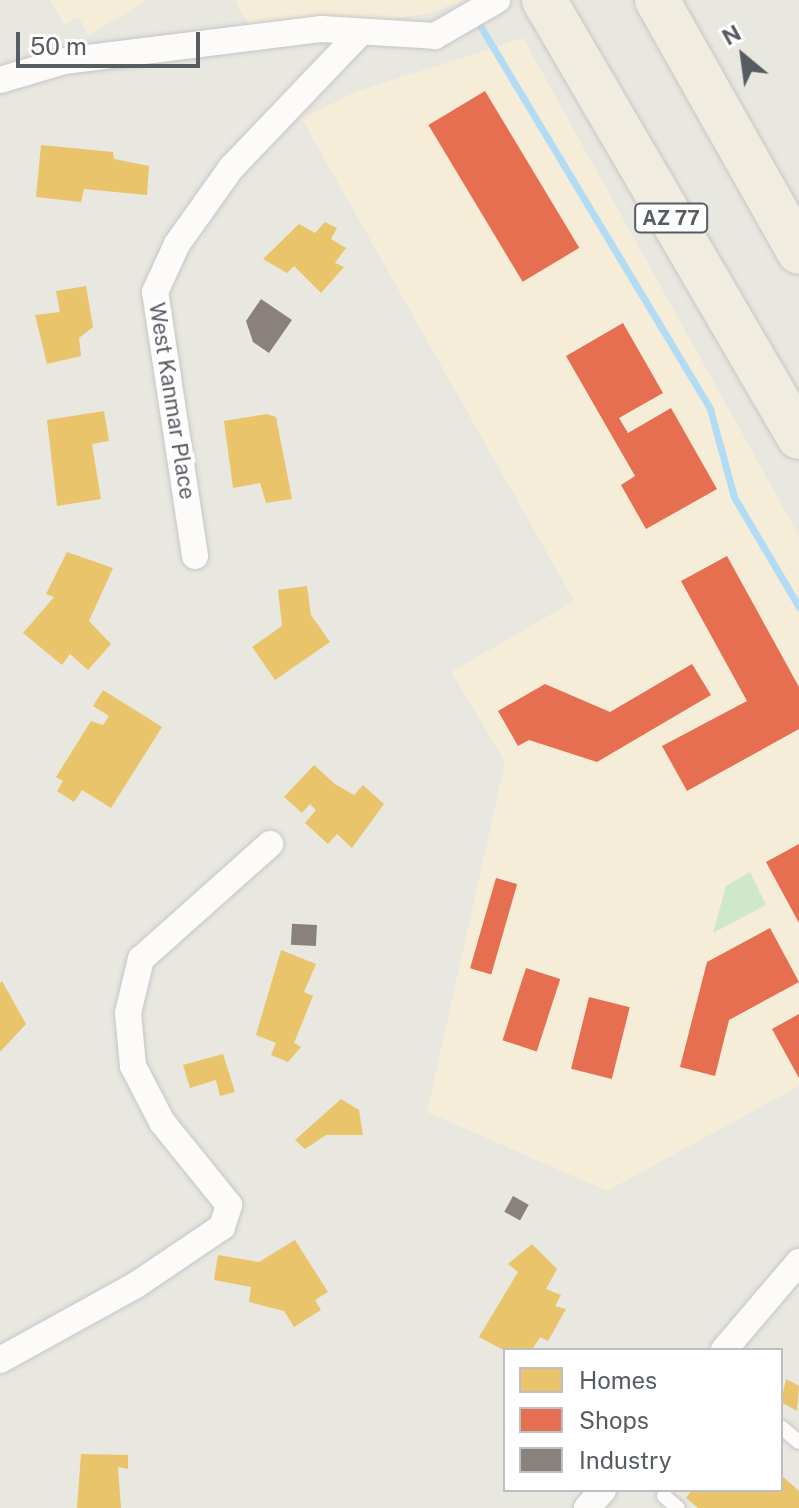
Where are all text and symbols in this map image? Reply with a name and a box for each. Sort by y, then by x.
scale bar [20,16,204,66]
north arrow [703,16,783,96]
text: N [718,19,745,51]
text: 50 m [30,32,87,60]
road number: AZ 77 [633,202,709,234]
street label: West Kanmar Place [143,301,201,501]
legend [503,1348,783,1492]
text: Homes [579,1366,657,1394]
text: Shops [579,1406,649,1434]
text: Industry [579,1446,672,1474]

